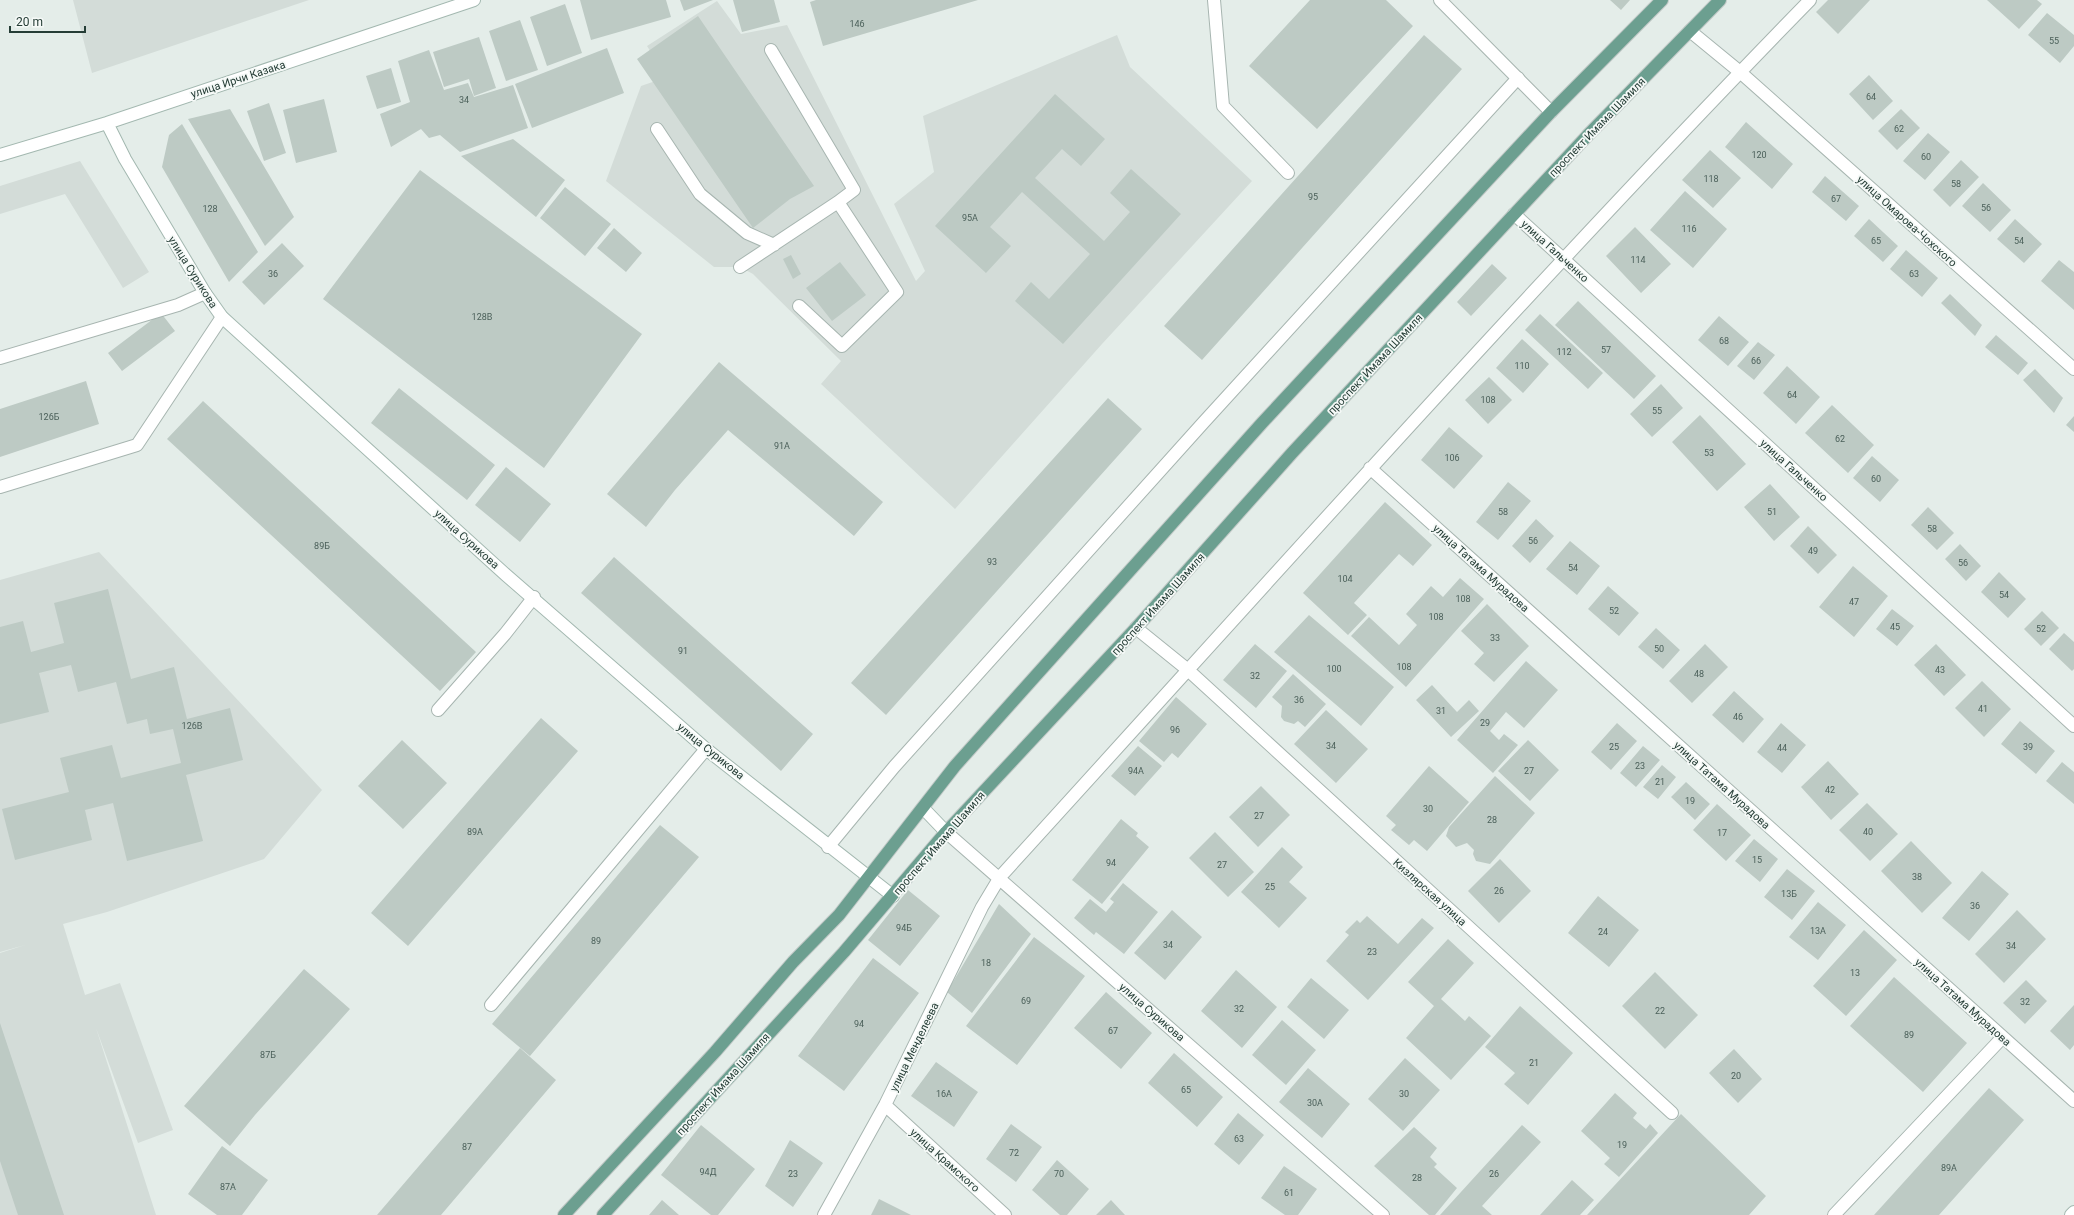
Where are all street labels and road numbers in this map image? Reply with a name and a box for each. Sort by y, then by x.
street label: улица Ирчи Казака [189,58,287,101]
street label: проспект Имама Шамиля [1547,75,1648,180]
street label: улица Омарова-Чохского [1854,173,1959,270]
street label: улица Гальченко [1518,218,1591,285]
street label: улица Сурикова [165,234,220,311]
street label: проспект Имама Шамиля [1325,311,1425,417]
street label: улица Гальченко [1757,437,1830,504]
street label: улица Сурикова [432,507,502,572]
street label: улица Татама Мурадова [1430,522,1531,615]
street label: проспект Имама Шамиля [1109,551,1208,658]
street label: улица Сурикова [675,720,747,782]
street label: улица Татама Мурадова [1671,739,1772,832]
street label: проспект Имама Шамиля [891,789,988,898]
street label: Кизлярская улица [1390,856,1469,929]
street label: улица Татама Мурадова [1912,956,2013,1049]
street label: улица Сурикова [1116,981,1187,1044]
street label: улица Менделеева [887,1001,942,1094]
street label: проспект Имама Шамиля [674,1031,773,1138]
street label: улица Крамского [907,1126,982,1195]

